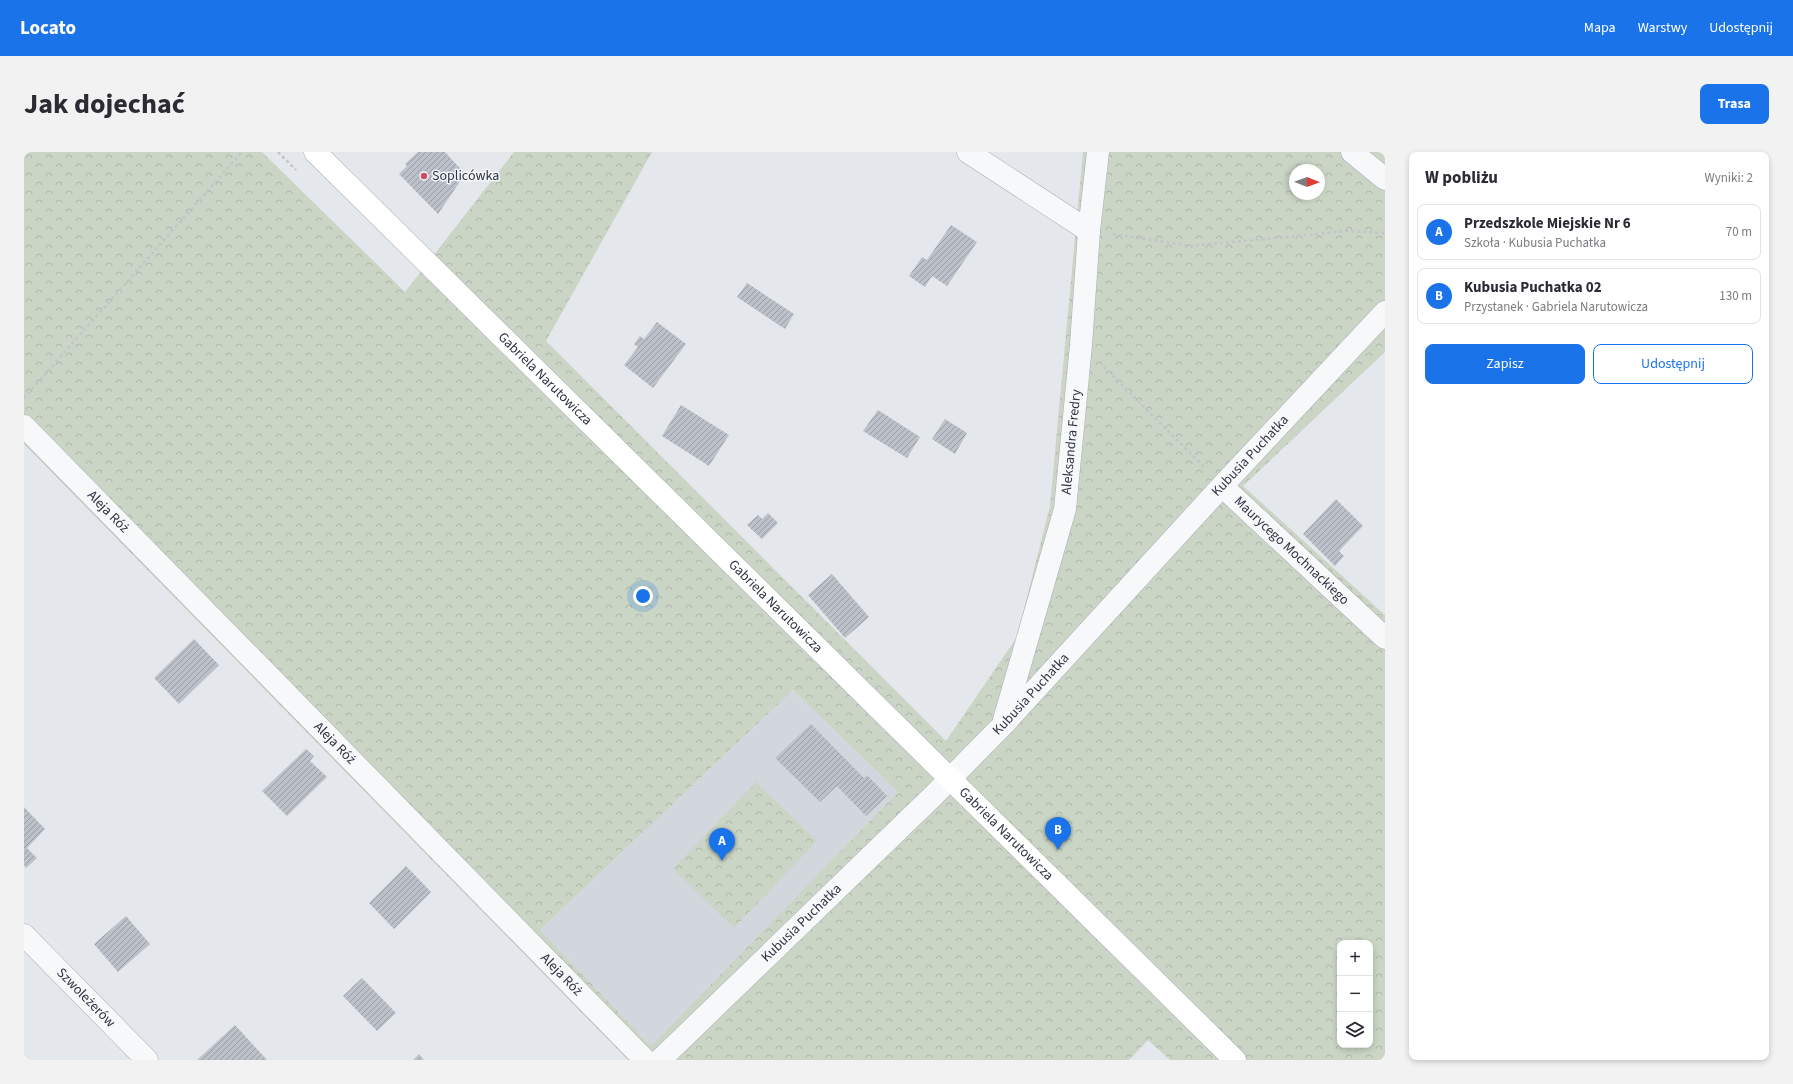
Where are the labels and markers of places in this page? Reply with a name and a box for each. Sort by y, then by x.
place label: Soplicówka [432,166,499,186]
marker: Soplicówka [419,171,429,181]
pin: B [1045,817,1071,850]
pin: A [709,828,735,861]

